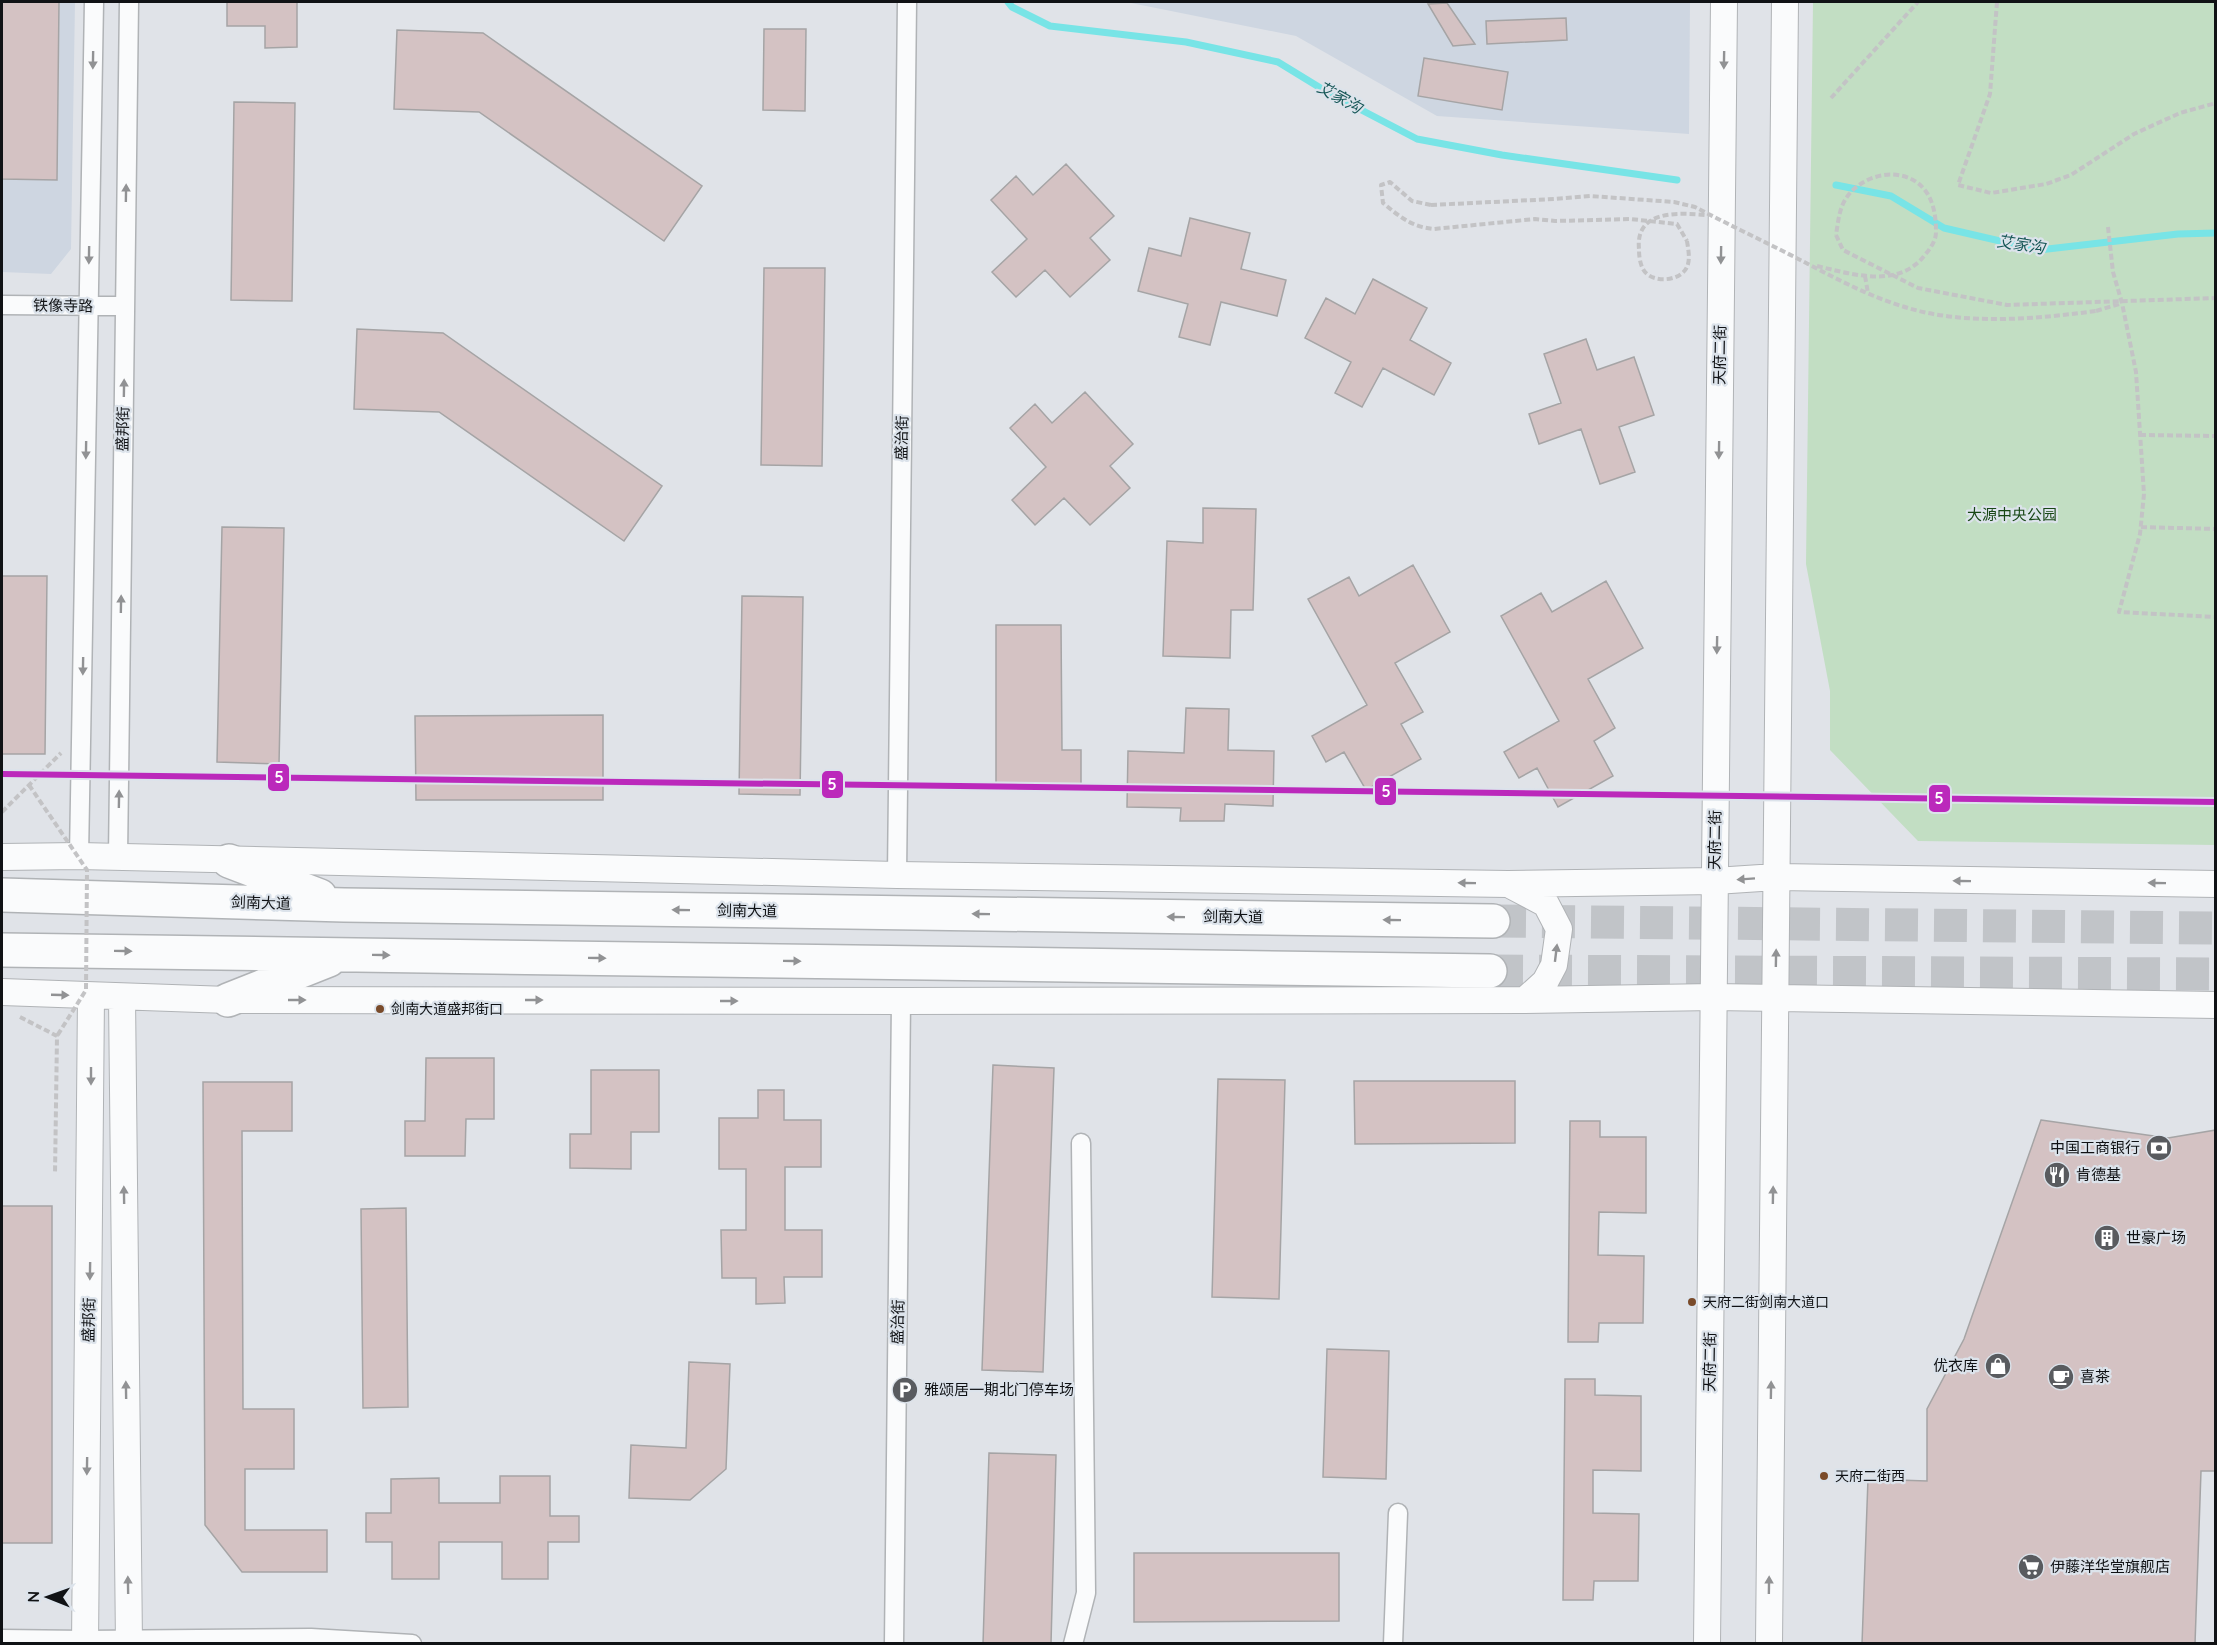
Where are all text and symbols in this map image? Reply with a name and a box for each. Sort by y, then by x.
one-way arrow [88,50,98,69]
one-way arrow [1719,50,1728,69]
water label: 艾家沟 [1314,77,1368,118]
one-way arrow [122,183,131,202]
water label: 艾家沟 [1996,230,2048,258]
one-way arrow [85,245,94,264]
one-way arrow [1717,245,1726,264]
street label: 铁像寺路 [33,295,93,316]
street label: 天府二街 [1709,325,1730,385]
one-way arrow [119,378,129,397]
street label: 盛邦街 [113,406,132,452]
street label: 盛治街 [892,415,911,461]
one-way arrow [81,440,91,459]
one-way arrow [1715,440,1724,459]
park label: 大源中央公园 [1967,505,2057,524]
one-way arrow [116,594,126,613]
one-way arrow [1713,635,1722,654]
one-way arrow [78,656,87,675]
line badge: 5 [267,763,290,792]
text: 5 [274,767,284,787]
line badge: 5 [821,770,844,799]
text: 5 [827,774,837,794]
line badge: 5 [1374,777,1397,806]
text: 5 [1381,781,1391,801]
line badge: 5 [1928,784,1951,813]
text: 5 [1934,788,1944,808]
one-way arrow [114,789,124,808]
street label: 天府二街 [1704,810,1725,870]
one-way arrow [1737,874,1756,884]
one-way arrow [1953,876,1972,886]
one-way arrow [1458,878,1477,888]
one-way arrow [2148,878,2167,888]
street label: 剑南大道 [231,892,291,913]
street label: 剑南大道 [717,900,777,921]
one-way arrow [672,905,691,914]
street label: 剑南大道 [1203,906,1263,927]
one-way arrow [972,909,991,919]
one-way arrow [1167,912,1186,921]
one-way arrow [1383,915,1402,925]
one-way arrow [1551,943,1561,962]
one-way arrow [113,946,132,956]
one-way arrow [1771,949,1780,968]
one-way arrow [371,950,390,960]
one-way arrow [587,953,606,963]
one-way arrow [782,956,801,966]
one-way arrow [50,990,69,999]
one-way arrow [287,995,306,1005]
one-way arrow [524,995,543,1005]
one-way arrow [719,996,738,1006]
place label: 剑南大道盛邦街口 [391,1000,503,1018]
marker: 剑南大道盛邦街口 [374,1003,386,1015]
one-way arrow [86,1066,96,1085]
bank icon: 中国工商银行 [2144,1133,2174,1163]
place label: 中国工商银行 [2050,1138,2140,1157]
restaurant icon: 肯德基 [2042,1160,2072,1190]
place label: 肯德基 [2076,1165,2121,1184]
one-way arrow [119,1186,129,1205]
one-way arrow [1768,1186,1778,1205]
building icon: 世豪广场 [2092,1223,2122,1253]
place label: 世豪广场 [2126,1228,2186,1247]
one-way arrow [85,1261,94,1280]
place label: 天府二街剑南大道口 [1703,1293,1829,1311]
marker: 天府二街剑南大道口 [1686,1296,1698,1308]
street label: 盛邦街 [79,1297,98,1343]
street label: 盛治街 [888,1299,907,1345]
street label: 天府二街 [1699,1332,1720,1392]
shop icon: 优衣库 [1983,1351,2013,1381]
place label: 优衣库 [1933,1356,1978,1375]
cafe icon: 喜茶 [2046,1362,2076,1392]
place label: 喜茶 [2080,1367,2110,1386]
parking icon: 雅颂居一期北门停车场 [890,1375,920,1405]
place label: 雅颂居一期北门停车场 [924,1380,1074,1399]
one-way arrow [121,1381,131,1400]
one-way arrow [1766,1381,1776,1400]
one-way arrow [82,1456,92,1475]
place label: 天府二街西 [1835,1467,1905,1485]
marker: 天府二街西 [1818,1470,1830,1482]
supermarket icon: 伊藤洋华堂旗舰店 [2016,1552,2046,1582]
place label: 伊藤洋华堂旗舰店 [2050,1557,2170,1576]
north arrow [18,1567,78,1627]
one-way arrow [123,1576,133,1595]
one-way arrow [1765,1576,1774,1595]
text: N [23,1591,43,1603]

